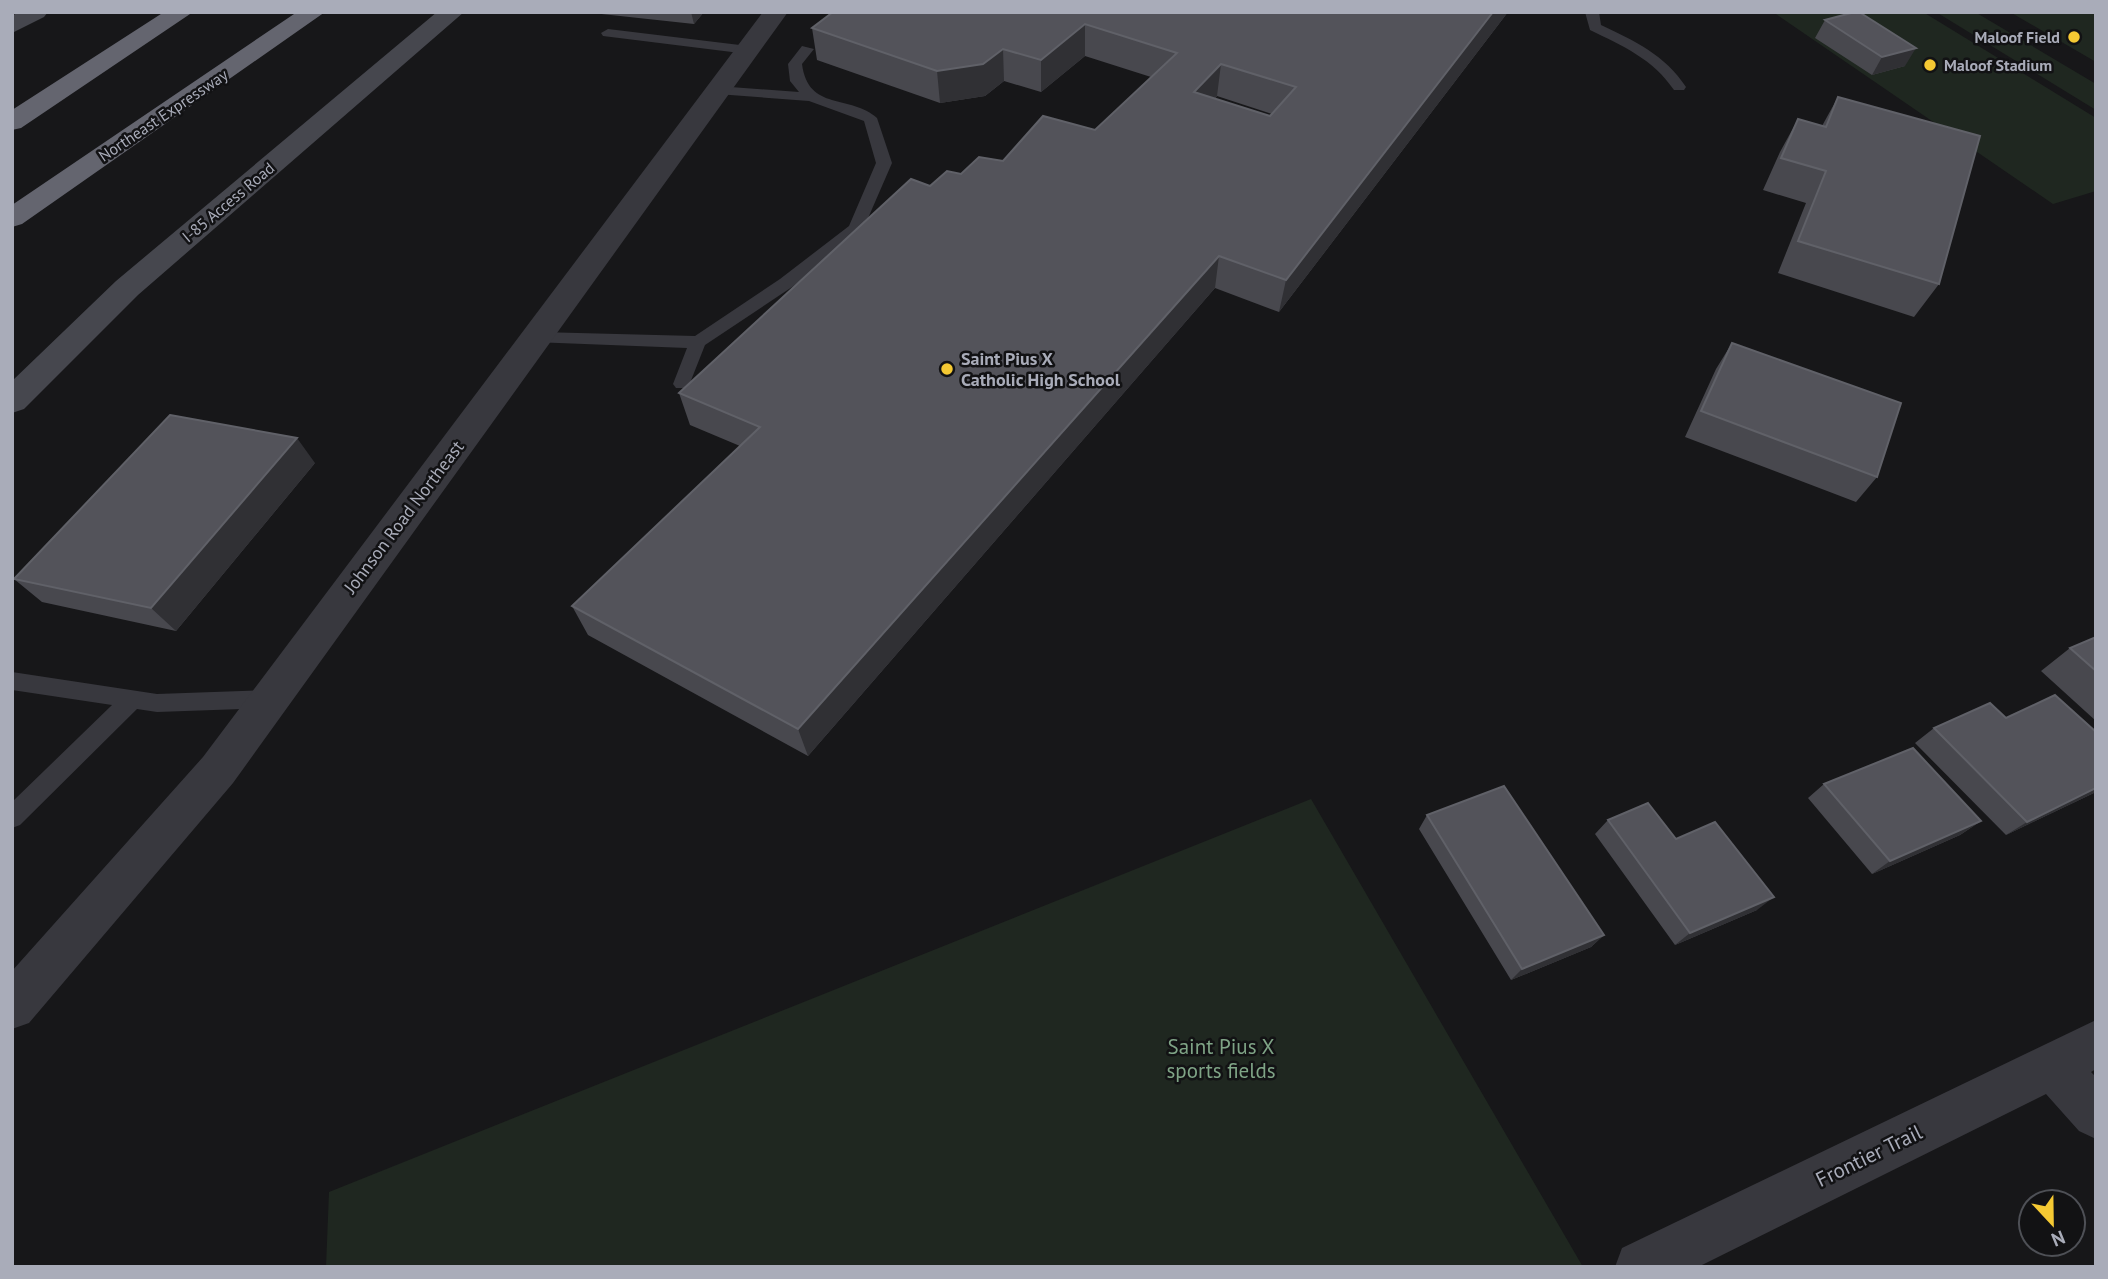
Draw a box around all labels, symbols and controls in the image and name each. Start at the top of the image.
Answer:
place label: Maloof Field [1974,27,2060,47]
marker: Maloof Field [2066,29,2082,45]
place label: Maloof Stadium [1944,55,2052,75]
marker: Maloof Stadium [1922,57,1938,73]
street label: Northeast Expressway [95,64,232,166]
street label: I-85 Access Road [178,158,278,246]
place label: Saint Pius X Catholic High School [961,347,1121,391]
marker: Saint Pius X Catholic High School [939,361,955,377]
street label: Johnson Road Northeast [338,436,469,598]
park label: Saint Pius X sports fields [1166,1033,1276,1084]
street label: Frontier Trail [1811,1118,1926,1193]
north arrow [2017,1188,2087,1258]
text: N [2048,1225,2069,1252]

